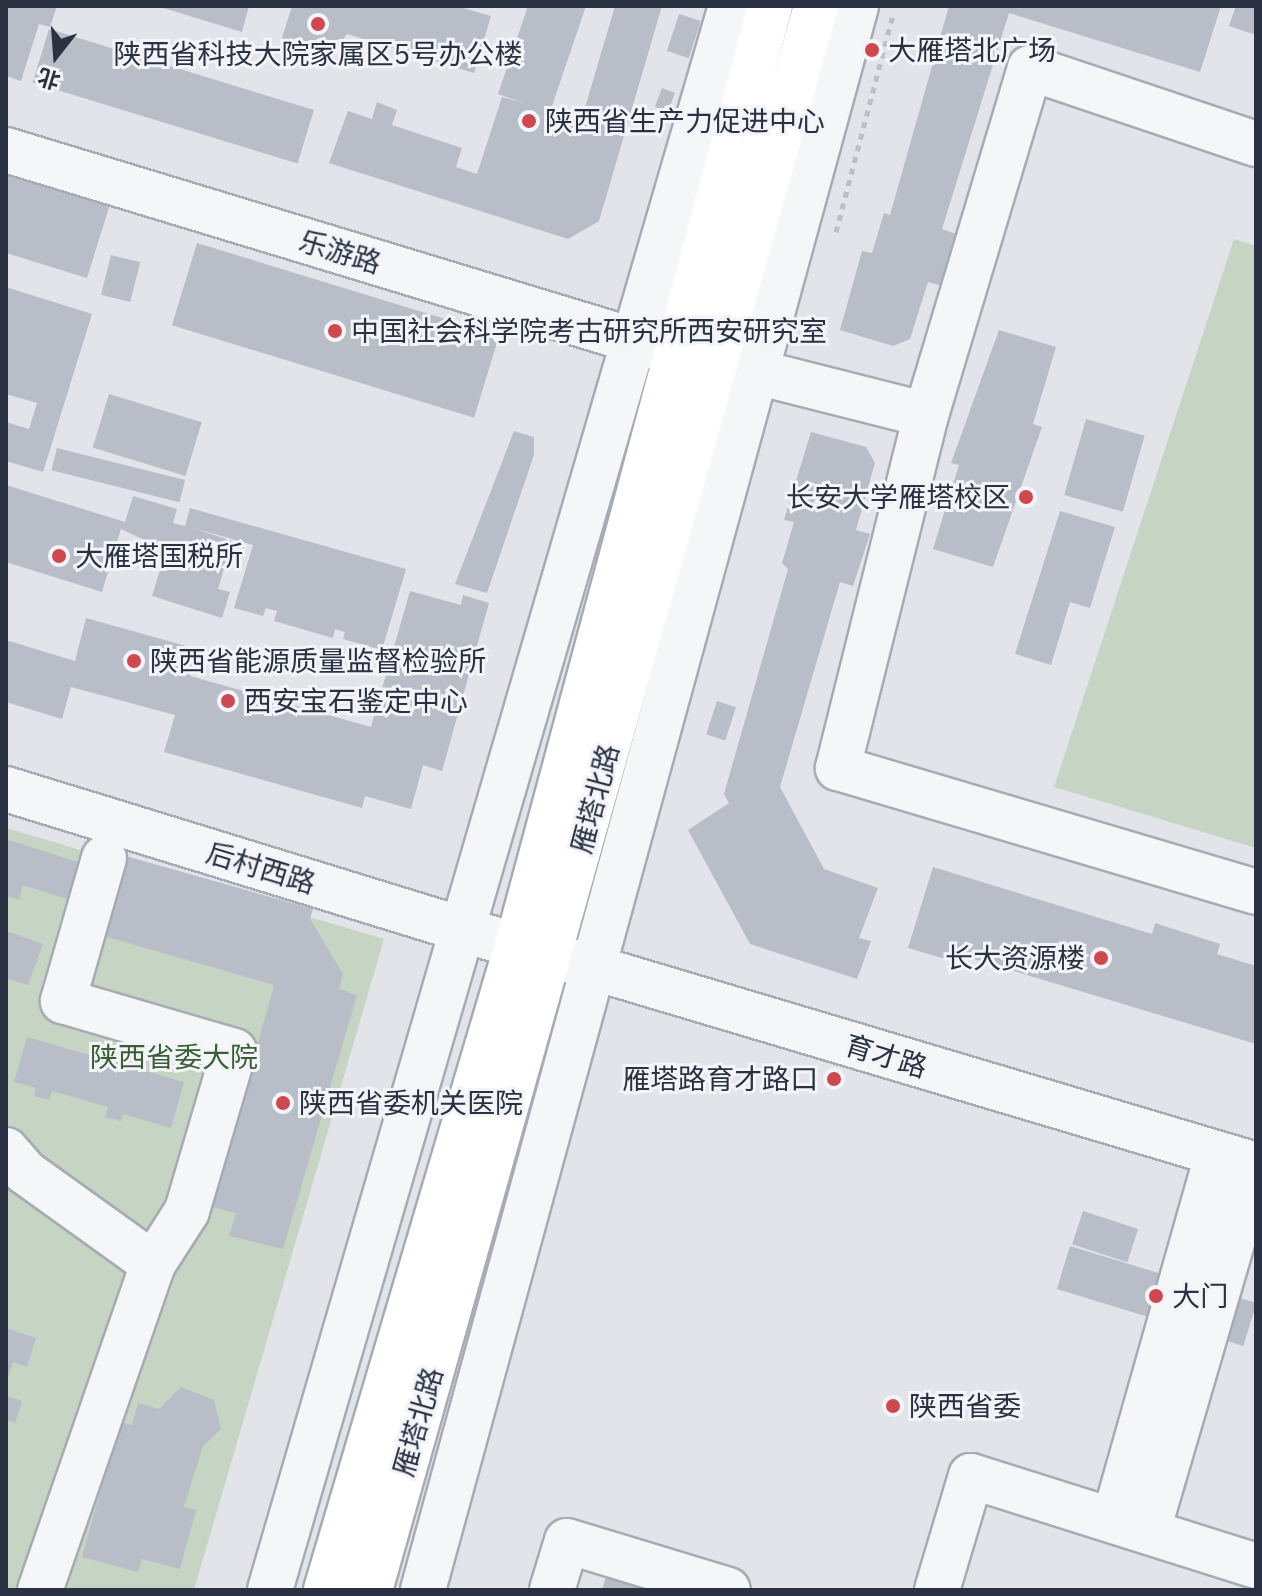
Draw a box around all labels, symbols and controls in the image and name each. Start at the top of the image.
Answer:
marker: 陕西省科技大院家属区5号办公楼 [309,15,327,33]
north arrow [16,16,96,96]
place label: 大雁塔北广场 [888,33,1056,67]
place label: 陕西省科技大院家属区5号办公楼 [114,37,522,71]
marker: 大雁塔北广场 [863,41,881,59]
text: 北 [34,62,64,97]
place label: 陕西省生产力促进中心 [545,104,825,138]
marker: 陕西省生产力促进中心 [520,112,538,130]
street label: 乐游路 [295,224,385,280]
place label: 中国社会科学院考古研究所西安研究室 [351,314,827,348]
marker: 中国社会科学院考古研究所西安研究室 [326,322,344,340]
place label: 长安大学雁塔校区 [786,480,1010,514]
marker: 长安大学雁塔校区 [1017,488,1035,506]
place label: 大雁塔国税所 [75,539,243,573]
marker: 大雁塔国税所 [50,547,68,565]
place label: 陕西省能源质量监督检验所 [150,644,486,678]
marker: 陕西省能源质量监督检验所 [125,652,143,670]
place label: 西安宝石鉴定中心 [244,684,468,718]
marker: 西安宝石鉴定中心 [219,692,237,710]
street label: 雁塔北路 [564,741,626,857]
street label: 后村西路 [203,836,319,900]
place label: 长大资源楼 [945,941,1085,975]
marker: 长大资源楼 [1092,949,1110,967]
street label: 育才路 [841,1028,931,1084]
park label: 陕西省委大院 [90,1040,258,1074]
place label: 雁塔路育才路口 [622,1062,818,1096]
marker: 雁塔路育才路口 [825,1070,843,1088]
place label: 陕西省委机关医院 [299,1086,523,1120]
marker: 陕西省委机关医院 [274,1094,292,1112]
place label: 大门 [1172,1279,1228,1313]
marker: 大门 [1147,1287,1165,1305]
street label: 雁塔北路 [386,1364,450,1480]
place label: 陕西省委 [909,1389,1021,1423]
marker: 陕西省委 [884,1397,902,1415]

